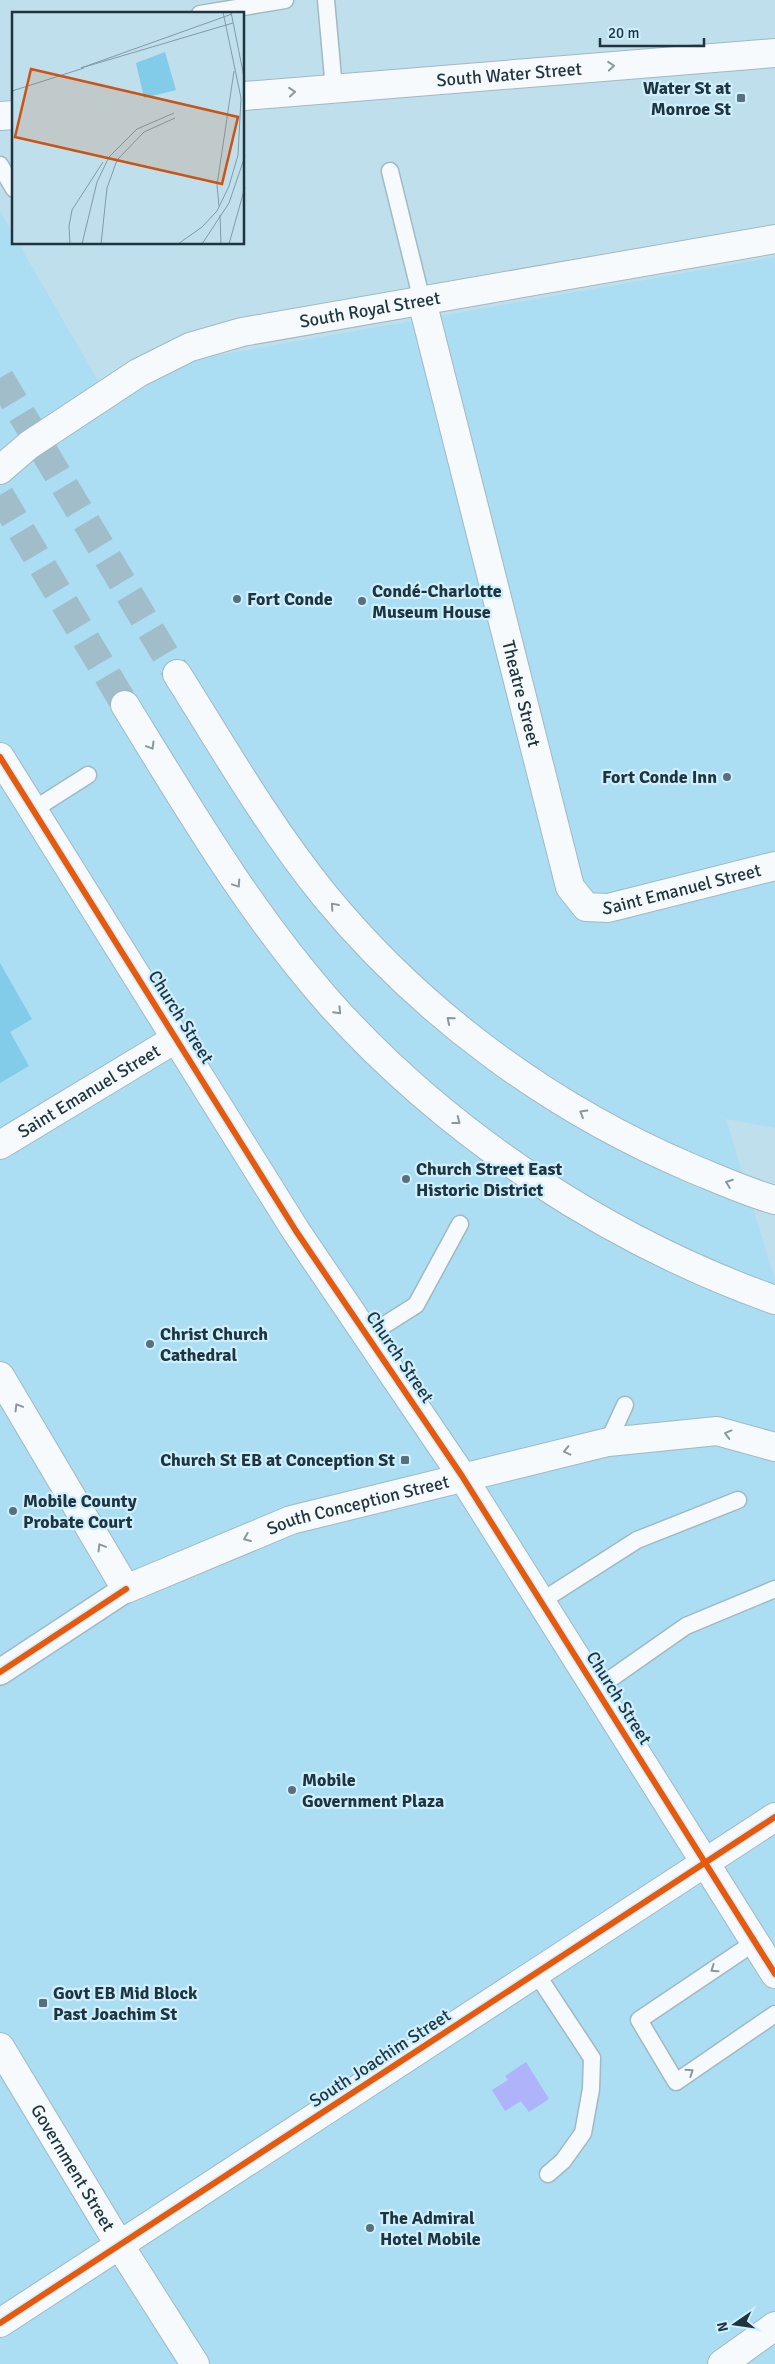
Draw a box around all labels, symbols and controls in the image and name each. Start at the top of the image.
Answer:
inset map [12,12,245,245]
scale bar [600,15,704,47]
text: 20 m [608,24,639,42]
street label: South Water Street [436,58,583,91]
one-way arrow [608,61,616,72]
place label: Water St at Monroe St [643,77,731,120]
one-way arrow [289,87,297,98]
marker: Water St at Monroe St [735,92,747,104]
street label: South Royal Street [298,287,442,333]
place label: Condé-Charlotte Museum House [372,580,502,623]
place label: Fort Conde [247,588,333,610]
marker: Fort Conde [231,593,243,605]
marker: Condé-Charlotte Museum House [356,595,368,607]
street label: Theatre Street [497,638,545,749]
one-way arrow [144,741,154,750]
place label: Fort Conde Inn [602,766,717,788]
marker: Fort Conde Inn [721,771,733,783]
street label: Saint Emanuel Street [602,859,763,919]
one-way arrow [231,878,240,887]
one-way arrow [332,903,340,912]
street label: Church Street [144,966,218,1068]
one-way arrow [332,1005,341,1014]
one-way arrow [447,1018,456,1026]
street label: Saint Emanuel Street [14,1040,164,1143]
one-way arrow [579,1109,588,1119]
one-way arrow [451,1116,460,1124]
place label: Church Street East Historic District [416,1158,562,1201]
marker: Church Street East Historic District [400,1173,412,1185]
one-way arrow [725,1179,734,1189]
street label: Church Street [361,1307,439,1407]
place label: Christ Church Cathedral [160,1323,268,1366]
marker: Christ Church Cathedral [144,1338,156,1350]
one-way arrow [15,1403,25,1412]
one-way arrow [723,1429,732,1440]
one-way arrow [563,1445,572,1456]
place label: Church St EB at Conception St [160,1449,395,1471]
marker: Church St EB at Conception St [399,1454,411,1466]
street label: South Conception Street [264,1470,451,1540]
place label: Mobile County Probate Court [23,1490,137,1533]
marker: Mobile County Probate Court [7,1505,19,1517]
one-way arrow [243,1532,252,1542]
one-way arrow [97,1543,107,1552]
street label: Church Street [582,1647,656,1749]
place label: Mobile Government Plaza [302,1769,444,1812]
marker: Mobile Government Plaza [286,1784,298,1796]
one-way arrow [711,1963,720,1972]
place label: Govt EB Mid Block Past Joachim St [53,1982,198,2025]
marker: Govt EB Mid Block Past Joachim St [37,1997,49,2009]
street label: South Joachim Street [305,2004,455,2112]
one-way arrow [684,2069,694,2078]
street label: Government Street [26,2100,120,2235]
place label: The Admiral Hotel Mobile [380,2207,481,2250]
marker: The Admiral Hotel Mobile [364,2222,376,2234]
north arrow [710,2299,760,2349]
text: N [713,2320,732,2333]

